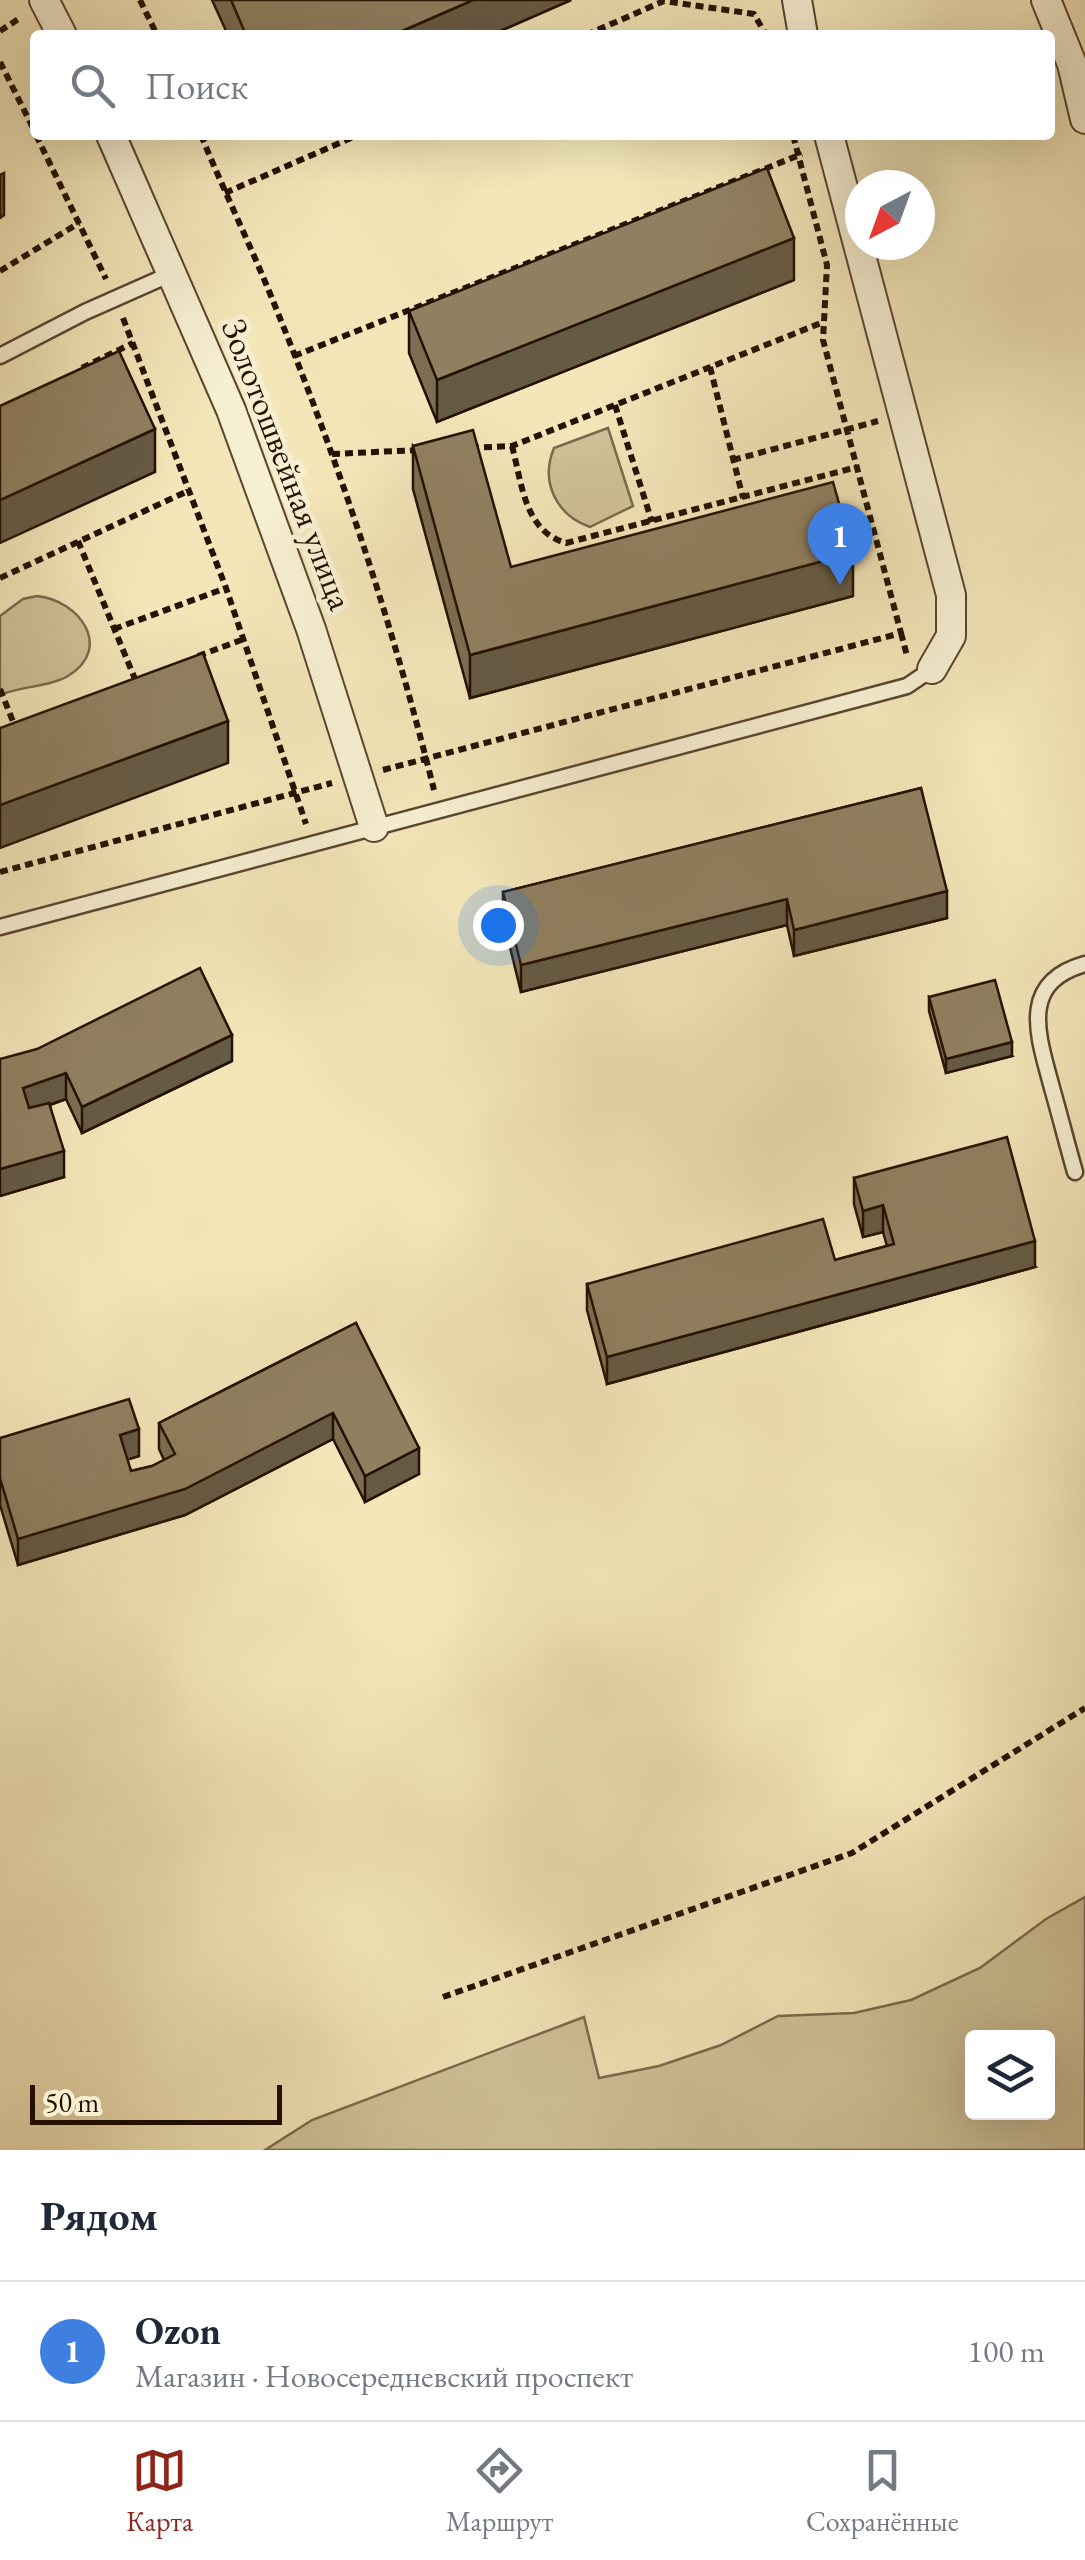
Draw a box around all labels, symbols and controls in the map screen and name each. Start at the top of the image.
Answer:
search box [30,30,1055,140]
icon: search [65,58,120,113]
text: Поиск [145,61,248,110]
north arrow [845,170,935,260]
street label: Золотошвейная улица [211,312,364,616]
pin: 1 [808,502,872,585]
your location [473,900,524,951]
map controls [965,2030,1055,2120]
button: layers [965,2030,1055,2120]
scale bar [30,2080,282,2124]
text: 50 m [45,2084,99,2120]
text: Рядом [40,2188,158,2243]
text: Ozon [135,2306,221,2355]
text: 1 [64,2330,81,2372]
text: 100 m [968,2330,1045,2372]
text: Магазин · Новосередневский проспект [135,2355,633,2397]
tab: Карта [126,2443,193,2539]
tab: Маршрут [446,2443,553,2539]
tab: Сохранённые [806,2443,959,2539]

